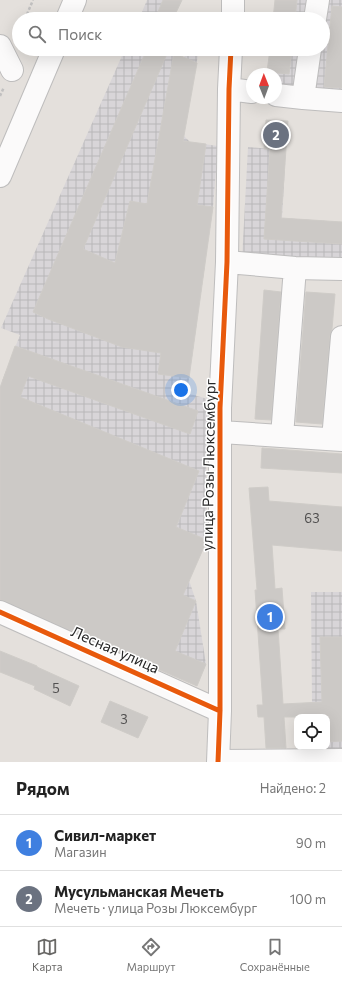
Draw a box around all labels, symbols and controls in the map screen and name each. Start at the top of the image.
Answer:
search box [12,12,330,56]
icon: search [26,23,48,45]
text: Поиск [58,25,102,43]
north arrow [246,68,282,104]
pin: 2 [263,120,289,150]
street label: улица Розы Люксембург [197,378,219,551]
your location [171,380,191,400]
house number: 63 [304,510,320,526]
pin: 1 [257,602,283,632]
street label: Лесная улица [68,622,162,677]
house number: 5 [52,680,60,696]
house number: 3 [120,711,128,727]
map controls [294,714,330,750]
button: locate [294,714,330,750]
text: Рядом [16,778,70,799]
text: Найдено: 2 [260,780,326,796]
text: Сивил-маркет [54,826,156,844]
text: 1 [26,835,32,851]
text: 90 m [296,835,326,851]
text: Магазин [54,844,107,860]
text: Мусульманская Мечеть [54,882,224,900]
text: 2 [25,891,33,907]
text: 100 m [290,891,326,907]
text: Мечеть · улица Розы Люксембург [54,900,257,916]
tab: Карта [32,936,62,973]
tab: Маршрут [127,936,175,973]
tab: Сохранённые [240,936,310,973]

